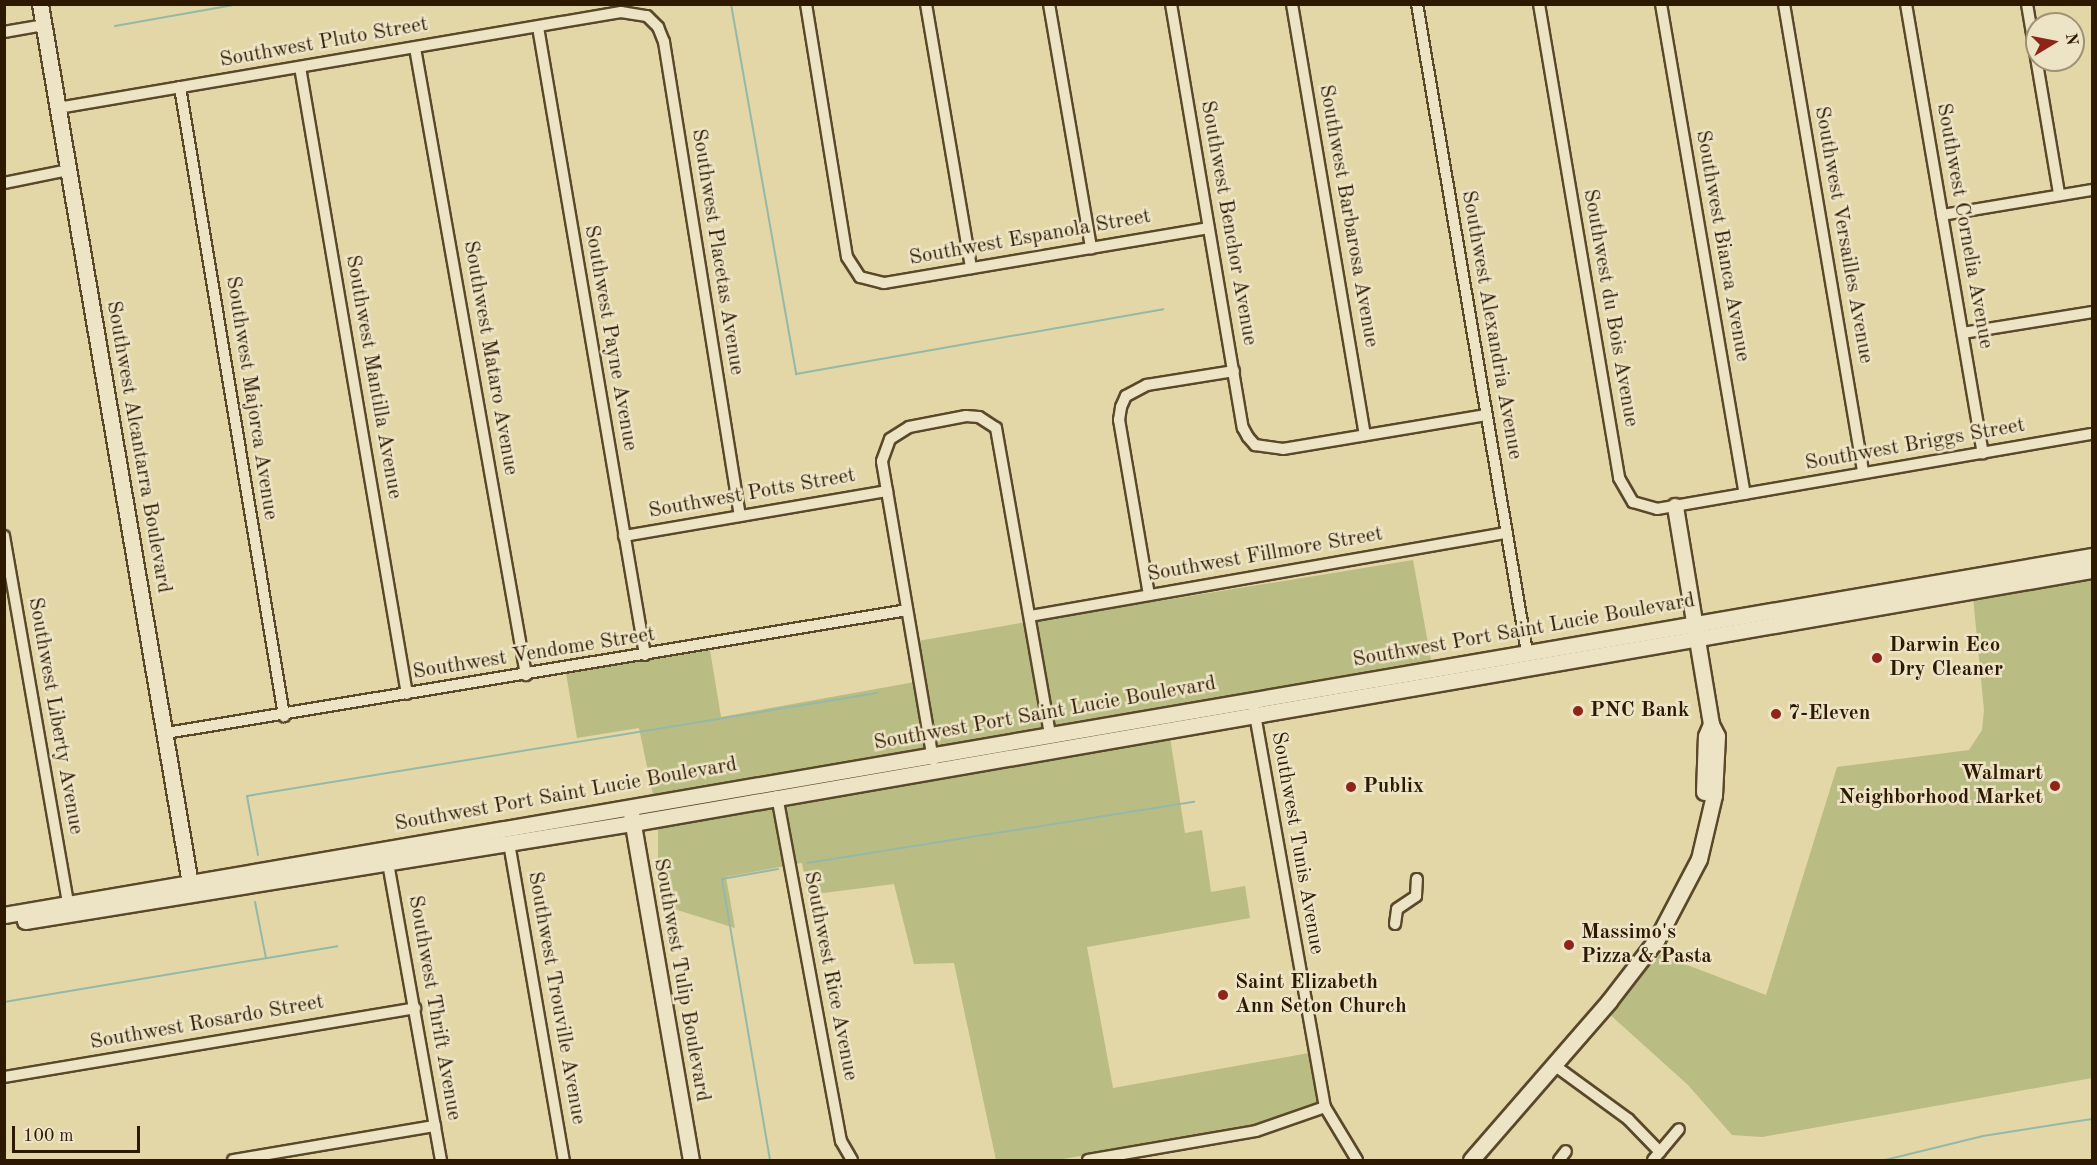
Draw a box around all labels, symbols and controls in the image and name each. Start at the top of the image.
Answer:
street label: Southwest Pluto Street [218,12,430,74]
north arrow [2025,12,2085,72]
text: N [2062,32,2080,47]
street label: Southwest Barbarosa Avenue [1312,83,1384,349]
street label: Southwest Benchor Avenue [1194,99,1262,347]
street label: Southwest Cornelia Avenue [1930,101,1998,351]
street label: Southwest Versailles Avenue [1808,104,1878,366]
street label: Southwest Placetas Avenue [685,127,749,377]
street label: Southwest Bianca Avenue [1689,128,1755,364]
street label: Southwest du Bois Avenue [1577,187,1643,429]
street label: Southwest Alexandria Avenue [1455,188,1527,462]
street label: Southwest Espanola Street [907,204,1153,272]
street label: Southwest Payne Avenue [578,223,642,453]
street label: Southwest Mataro Avenue [457,239,523,477]
street label: Southwest Mantilla Avenue [339,253,407,501]
street label: Southwest Majorca Avenue [219,274,283,522]
street label: Southwest Alcantarra Boulevard [100,299,176,595]
street label: Southwest Briggs Street [1803,413,2027,477]
street label: Southwest Potts Street [647,463,857,525]
street label: Southwest Fillmore Street [1145,522,1385,588]
street label: Southwest Port Saint Lucie Boulevard [1351,588,1697,674]
street label: Southwest Liberty Avenue [22,595,88,837]
street label: Southwest Vendome Street [411,622,657,686]
place label: Darwin Eco Dry Cleaner [1889,633,2003,683]
marker: Darwin Eco Dry Cleaner [1870,651,1884,665]
street label: Southwest Port Saint Lucie Boulevard [872,671,1218,757]
place label: PNC Bank [1590,698,1690,724]
place label: 7-Eleven [1788,701,1870,727]
marker: PNC Bank [1571,704,1585,718]
marker: 7-Eleven [1769,707,1783,721]
street label: Southwest Tunis Avenue [1265,730,1329,956]
street label: Southwest Port Saint Lucie Boulevard [393,752,739,838]
place label: Walmart Neighborhood Market [1839,761,2043,811]
place label: Publix [1363,774,1424,800]
marker: Walmart Neighborhood Market [2048,779,2062,793]
marker: Publix [1344,780,1358,794]
street label: Southwest Tulip Boulevard [647,856,715,1104]
street label: Southwest Rice Avenue [797,869,863,1083]
street label: Southwest Trouville Avenue [521,870,591,1126]
street label: Southwest Thrift Avenue [402,893,466,1123]
place label: Massimo's Pizza & Pasta [1581,920,1712,970]
marker: Massimo's Pizza & Pasta [1562,938,1576,952]
place label: Saint Elizabeth Ann Seton Church [1235,970,1407,1020]
marker: Saint Elizabeth Ann Seton Church [1216,988,1230,1002]
street label: Southwest Rosardo Street [88,990,326,1056]
scale bar [15,1114,142,1152]
text: 100 m [23,1127,74,1145]

